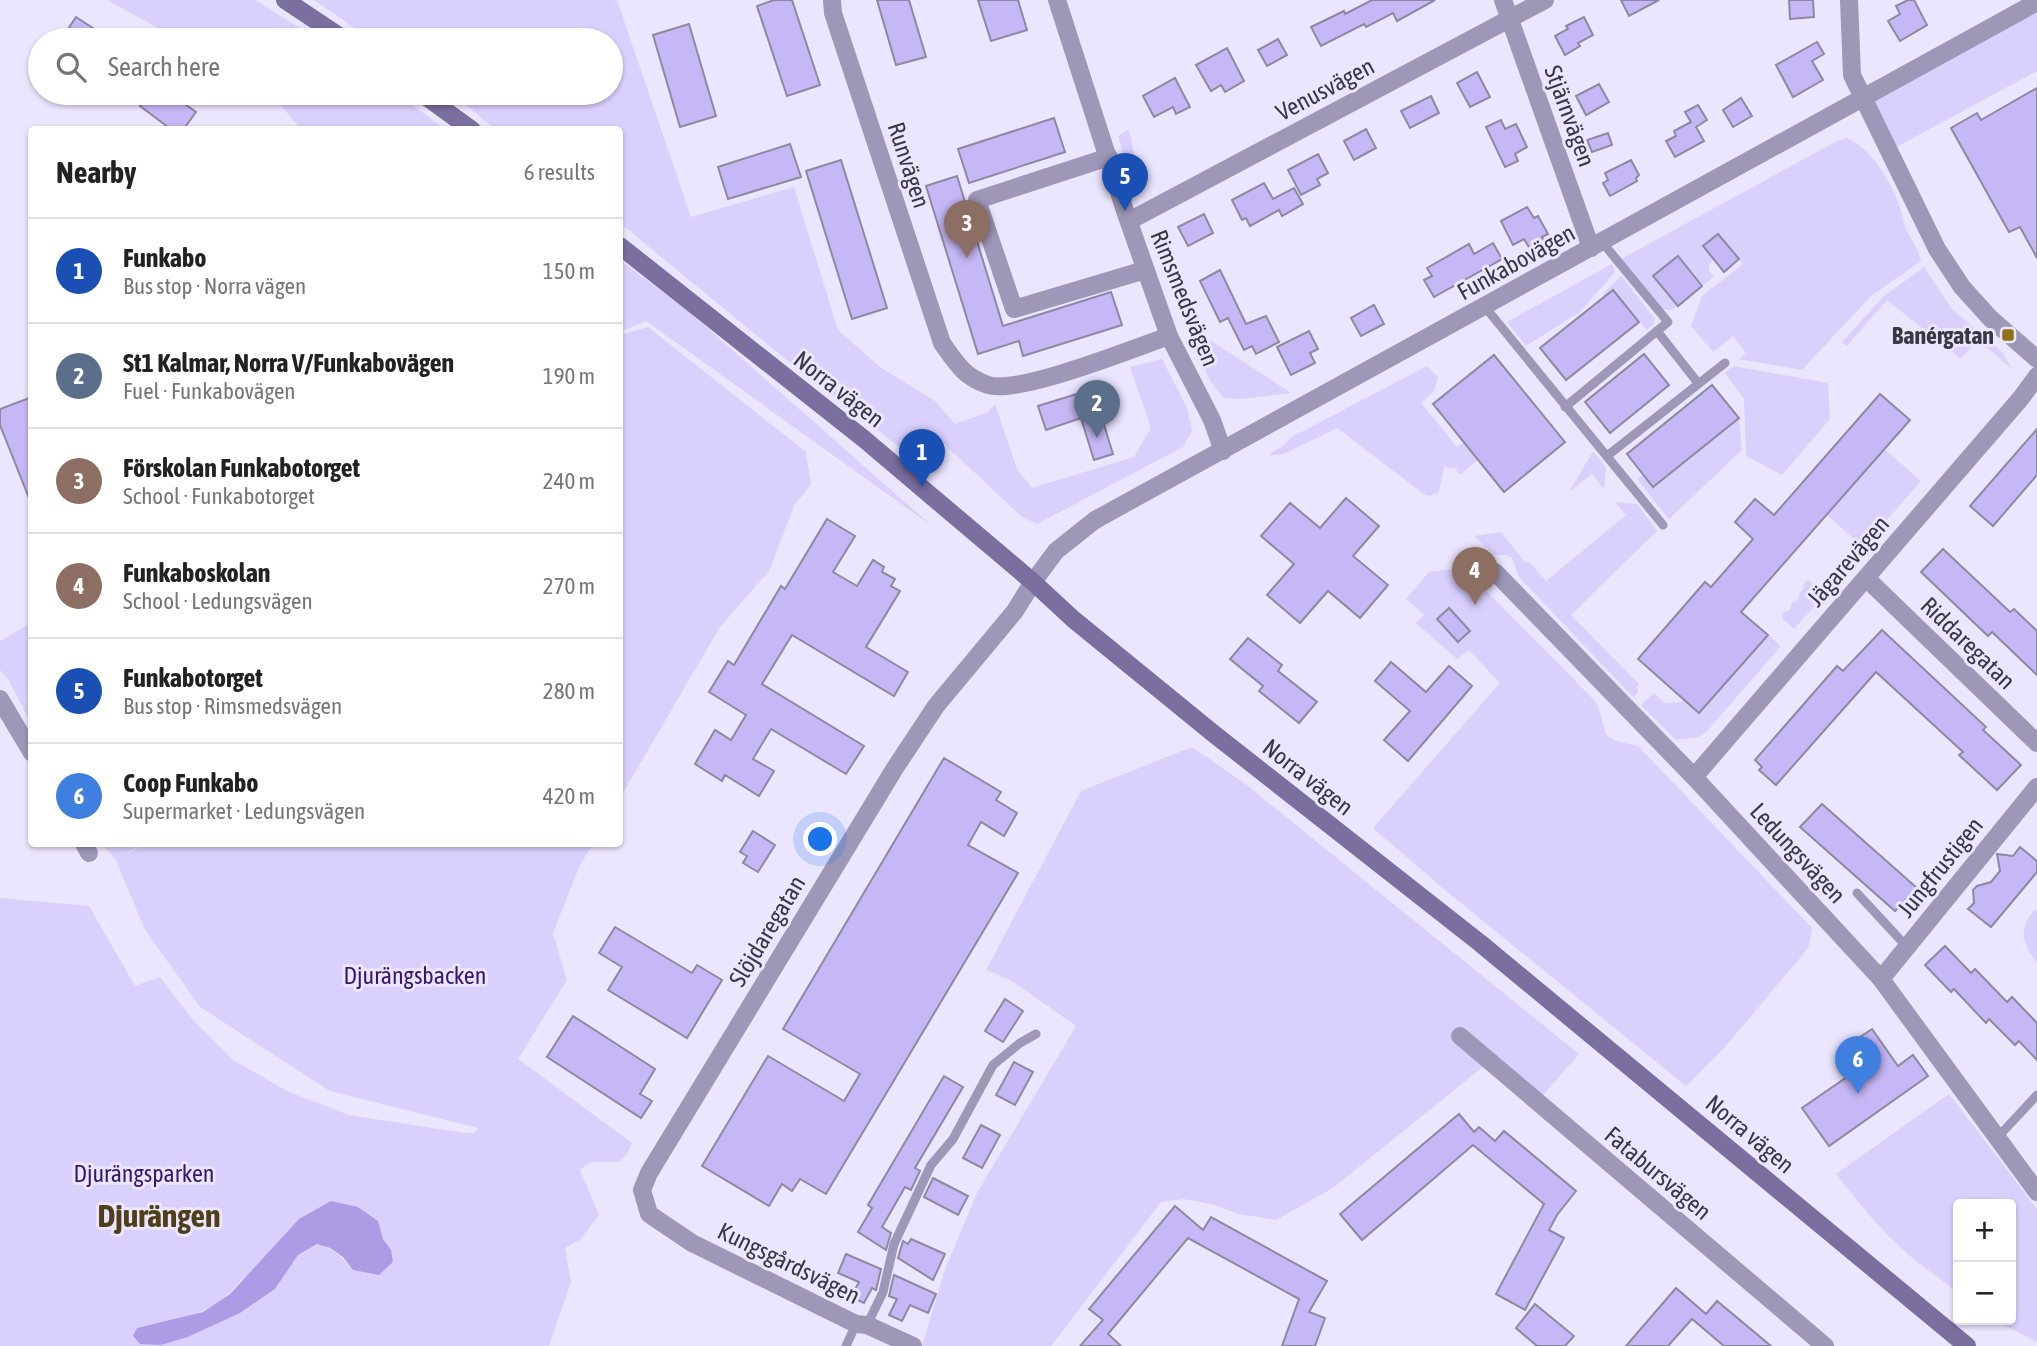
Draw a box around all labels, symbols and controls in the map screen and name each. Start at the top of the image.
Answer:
search box [28,28,623,105]
icon: search [52,48,90,86]
text: Search here [108,52,220,82]
street label: Venusvägen [1272,52,1378,126]
street label: Stjärnvägen [1539,62,1601,170]
street label: Runvägen [882,119,936,211]
pin: 5 [1102,153,1148,211]
text: Nearby [56,155,136,189]
text: 6 results [524,159,595,185]
pin: 3 [944,200,990,258]
street label: Funkabovägen [1453,219,1579,305]
street label: Rimsmedsvägen [1145,226,1225,370]
text: Funkabo [123,243,206,273]
text: 1 [74,258,84,284]
text: 150 m [543,258,595,284]
text: Bus stop · Norra vägen [123,273,306,299]
place label: Banérgatan [1892,322,1994,349]
marker: Banérgatan [2000,327,2016,343]
street label: Norra vägen [789,345,889,433]
text: St1 Kalmar, Norra V/Funkabovägen [123,348,454,378]
text: 2 [74,363,84,389]
text: 190 m [543,363,595,389]
text: Fuel · Funkabovägen [123,378,295,404]
pin: 2 [1074,380,1120,438]
pin: 1 [899,429,945,487]
text: Förskolan Funkabotorget [123,453,360,483]
text: 3 [74,468,84,494]
text: 240 m [543,468,595,494]
text: School · Funkabotorget [123,483,315,509]
street label: Jägarevägen [1801,510,1895,612]
pin: 4 [1452,547,1498,605]
text: Funkaboskolan [123,558,270,588]
text: 4 [74,573,84,599]
text: 270 m [543,573,595,599]
text: School · Ledungsvägen [123,588,313,614]
street label: Riddaregatan [1915,592,2021,694]
text: Funkabotorget [123,663,263,693]
text: 5 [74,678,84,704]
text: 280 m [543,678,595,704]
text: Bus stop · Rimsmedsvägen [123,693,342,719]
street label: Norra vägen [1258,733,1358,821]
text: Coop Funkabo [123,768,259,798]
text: 6 [74,783,84,809]
text: 420 m [543,783,595,809]
street label: Ledungsvägen [1745,797,1851,909]
text: Supermarket · Ledungsvägen [123,798,365,824]
street label: Jungfrustigen [1892,812,1988,922]
your location [803,822,837,856]
street label: Slöjdaregatan [723,871,811,991]
park label: Djurängsbacken [344,962,486,989]
pin: 6 [1835,1036,1881,1094]
street label: Norra vägen [1700,1089,1800,1179]
street label: Fatabursvägen [1599,1121,1717,1225]
park label: Djurängsparken [74,1160,214,1187]
district label: Djurängen [97,1197,221,1234]
map controls [1953,1199,2016,1325]
button: + [1953,1199,2016,1262]
street label: Kungsgårdsvägen [714,1217,864,1309]
button: − [1953,1262,2016,1325]

